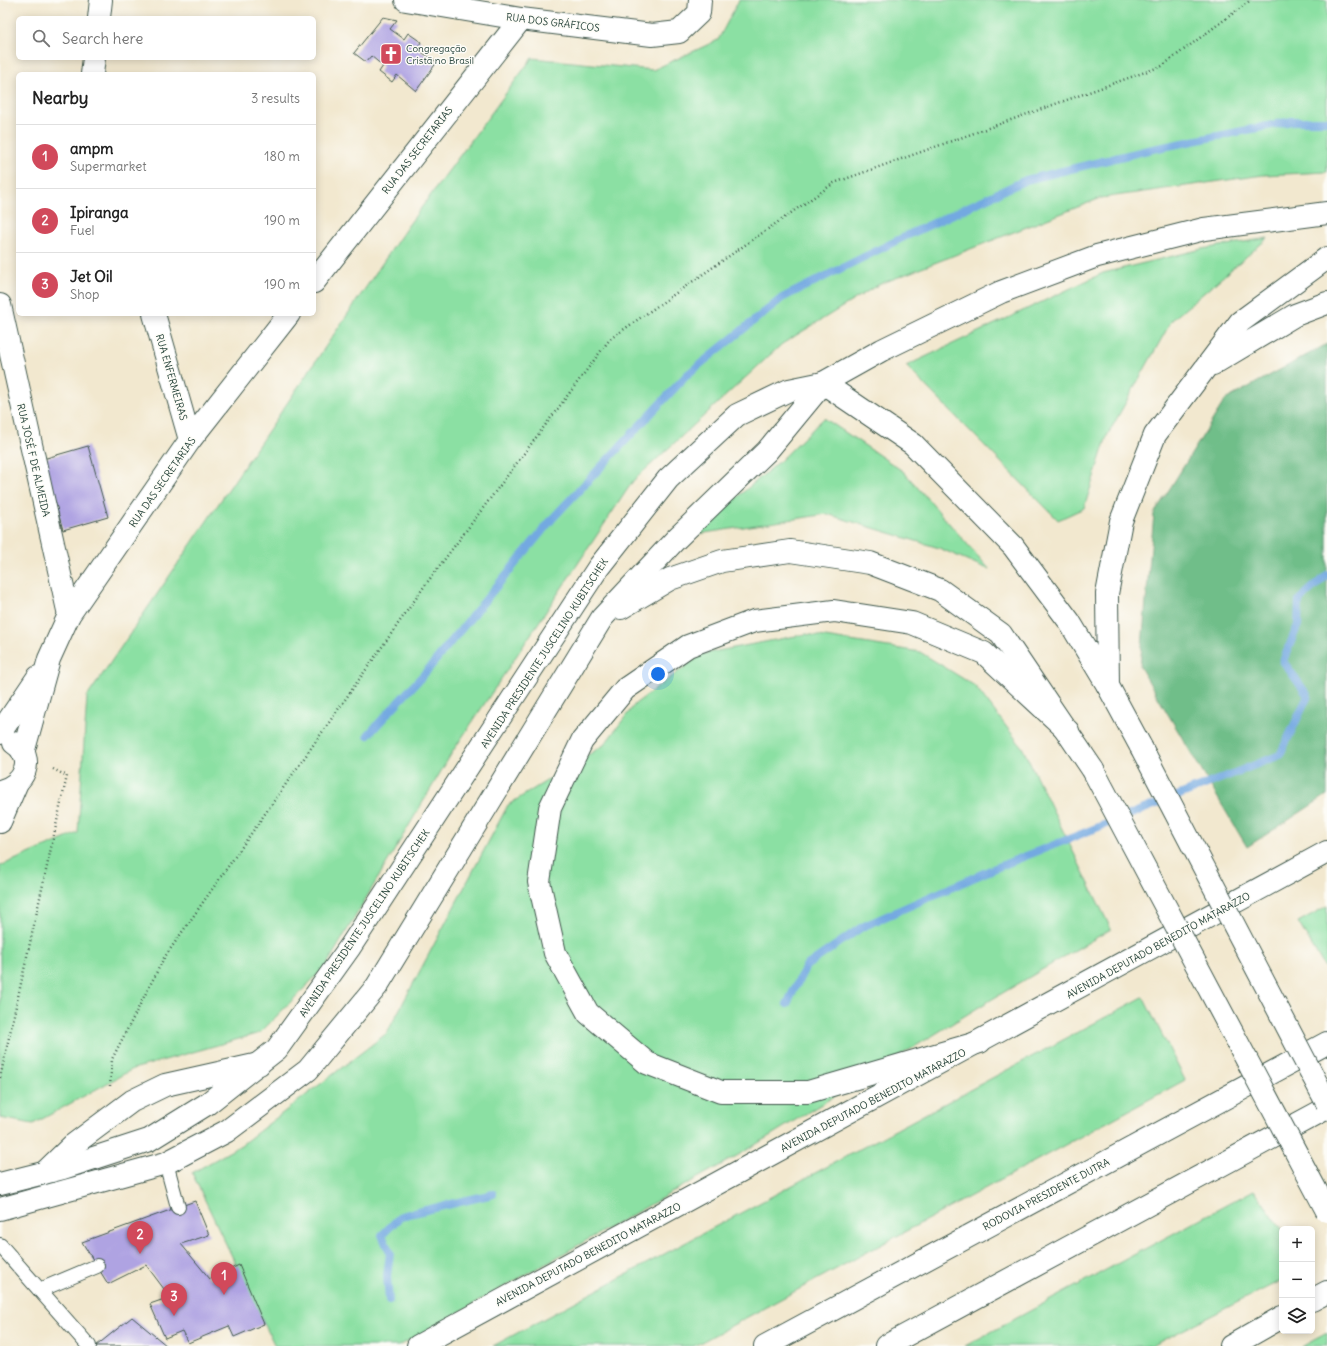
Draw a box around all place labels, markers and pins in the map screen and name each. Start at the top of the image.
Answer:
church icon: Congregação Cristã no Brasil [378,41,404,67]
place label: Congregação Cristã no Brasil [406,42,474,67]
pin: 2 [127,1221,153,1254]
pin: 1 [211,1262,237,1295]
pin: 3 [161,1283,187,1316]

